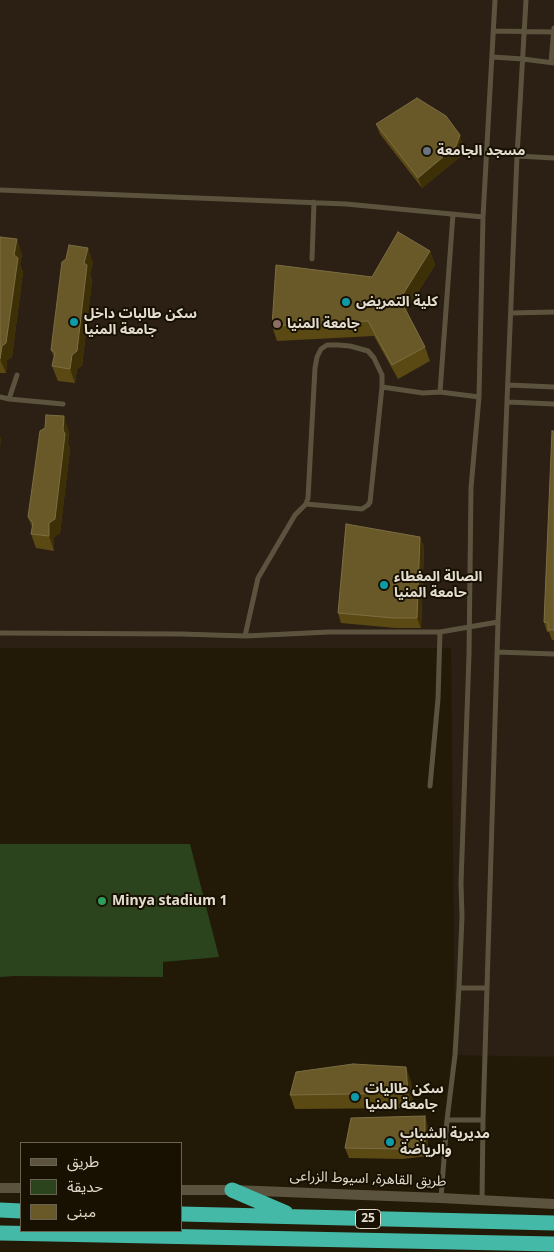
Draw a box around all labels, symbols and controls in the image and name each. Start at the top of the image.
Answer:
place label: مسجد الجامعة [437,143,525,159]
marker: مسجد الجامعة [421,145,433,157]
place label: كلية التمريض [356,294,438,310]
marker: كلية التمريض [340,296,352,308]
place label: سكن طالبات داخل جامعة المنيا [84,306,197,338]
marker: سكن طالبات داخل جامعة المنيا [68,316,80,328]
place label: جامعة المنيا [287,316,360,332]
marker: جامعة المنيا [271,318,283,330]
place label: الصالة المغطاء حامعة المنيا [394,569,482,602]
marker: الصالة المغطاء حامعة المنيا [378,579,390,591]
place label: Minya stadium 1 [112,893,227,909]
marker: Minya stadium 1 [96,895,108,907]
place label: سكن طاليات جامعة المنيا [365,1081,444,1114]
marker: سكن طاليات جامعة المنيا [349,1091,361,1103]
place label: مديرية الشباب والرياضة [400,1126,490,1158]
marker: مديرية الشباب والرياضة [384,1136,396,1148]
legend [20,1142,182,1232]
text: طريق [67,1151,99,1171]
street label: طريق القاهرة, اسيوط الزراعى [289,1168,447,1190]
text: حديقة [67,1176,103,1196]
text: مبنى [67,1201,96,1221]
road number: 25 [356,1210,380,1228]

